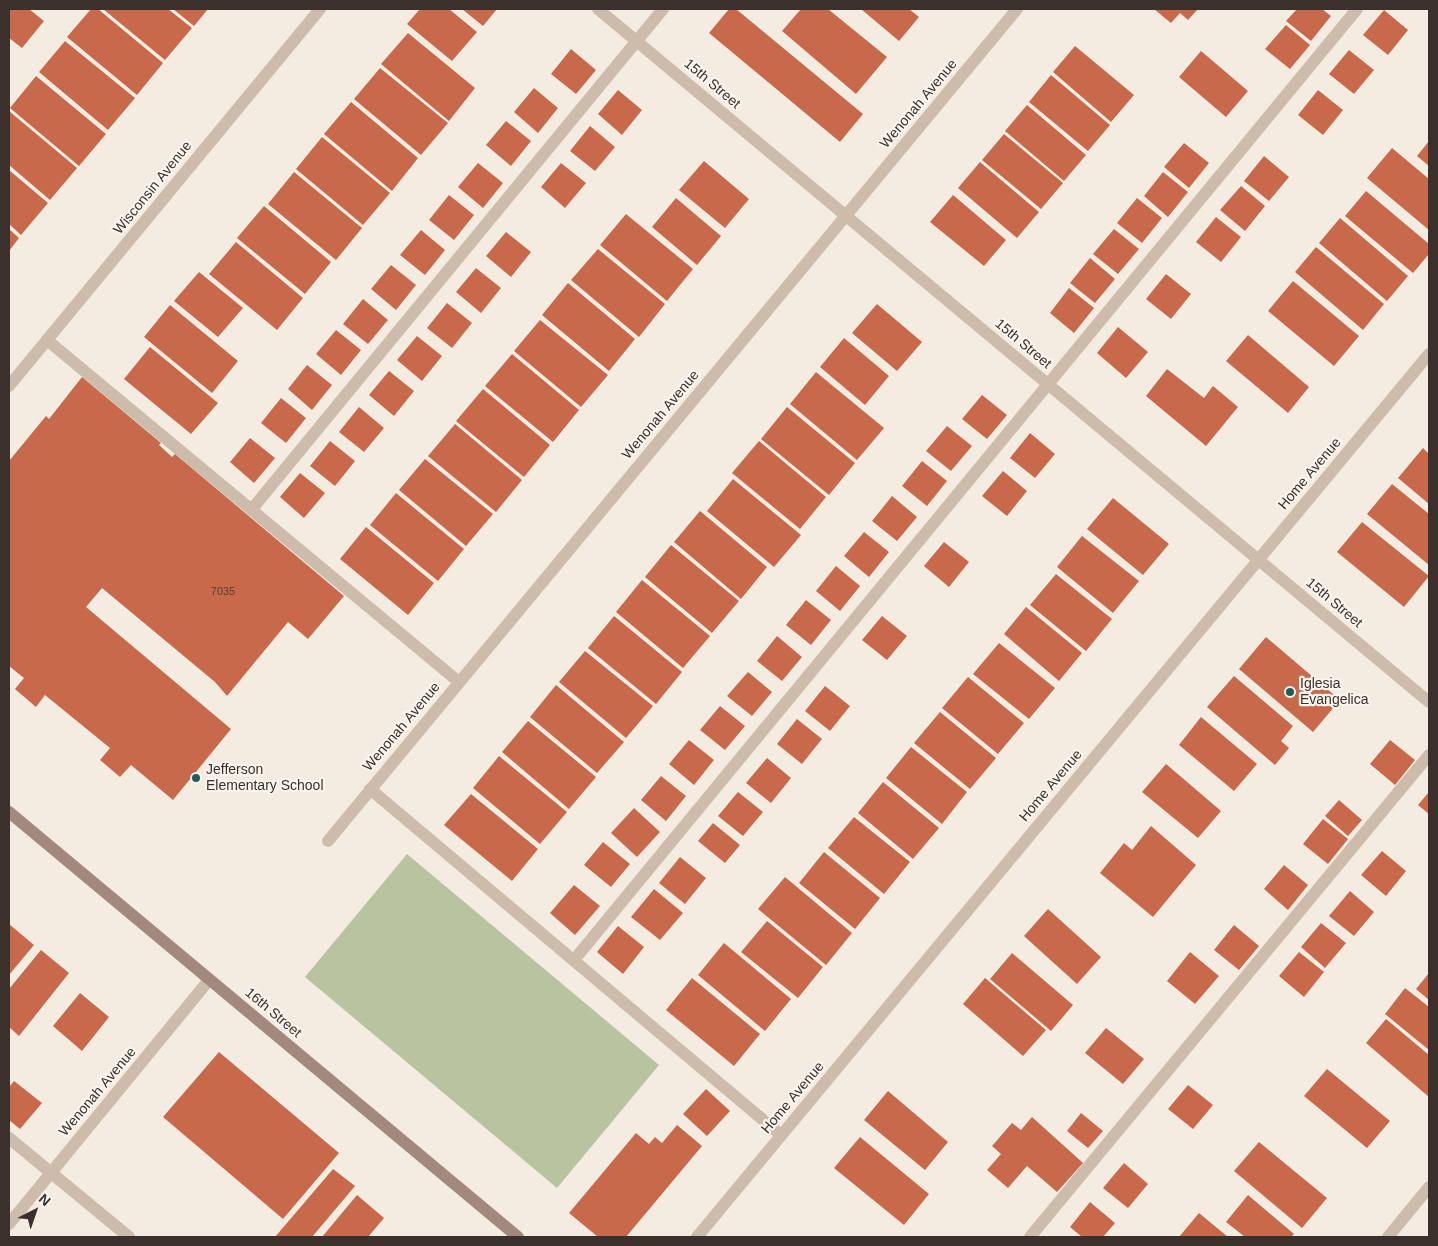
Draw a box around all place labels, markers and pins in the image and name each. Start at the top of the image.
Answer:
place label: Iglesia Evangelica [1300,676,1368,709]
marker: Iglesia Evangelica [1284,686,1296,698]
place label: Jefferson Elementary School [206,762,324,794]
marker: Jefferson Elementary School [190,772,202,784]

